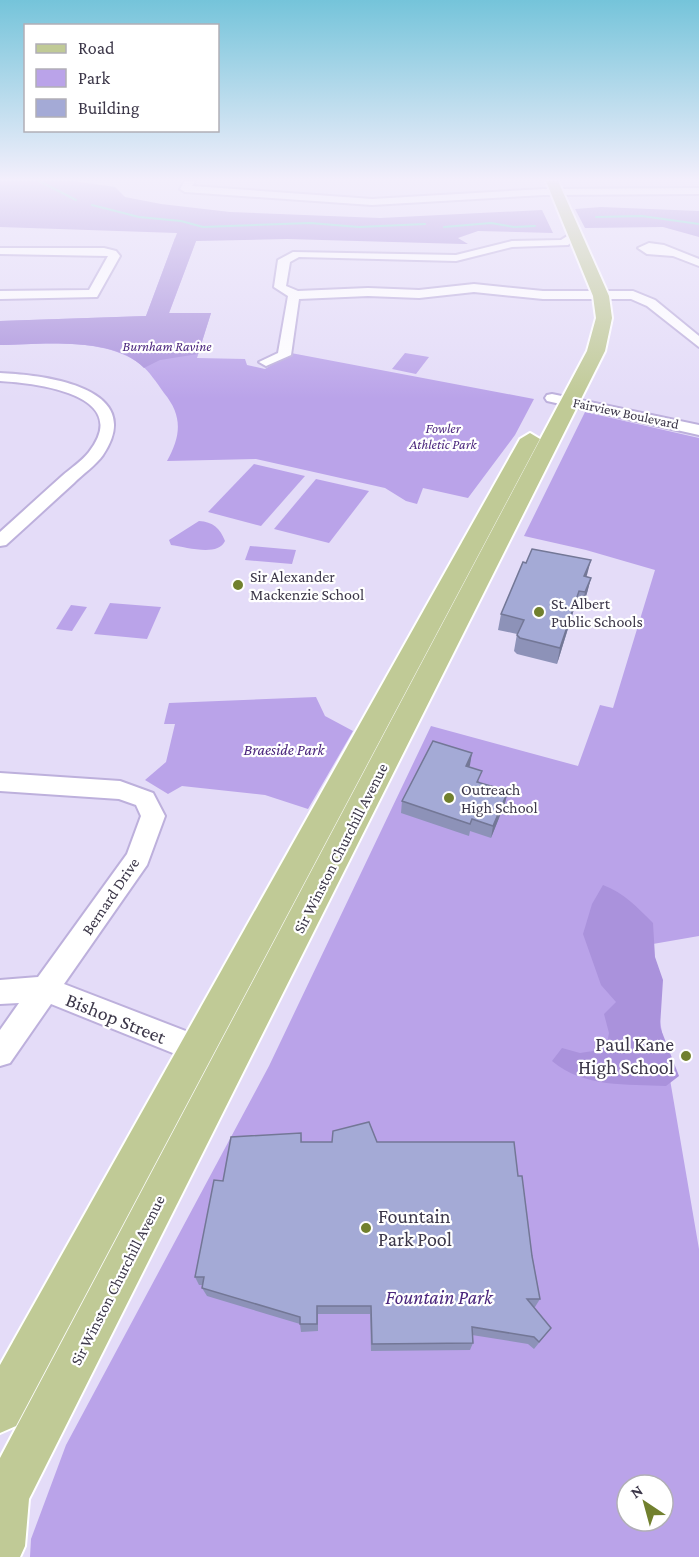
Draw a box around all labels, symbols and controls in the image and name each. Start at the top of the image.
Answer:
legend [24,24,219,132]
text: Road [78,38,115,58]
text: Park [78,68,110,88]
text: Building [78,98,140,118]
park label: Burnham Ravine [122,338,212,354]
street label: Fairview Boulevard [572,394,681,432]
park label: Fowler Athletic Park [408,420,477,452]
place label: Sir Alexander Mackenzie School [250,568,364,603]
marker: Sir Alexander Mackenzie School [231,578,245,592]
place label: St. Albert Public Schools [551,595,643,630]
marker: St. Albert Public Schools [532,605,546,619]
park label: Braeside Park [243,741,326,758]
street label: Sir Winston Churchill Avenue [290,760,391,936]
place label: Outreach High School [461,781,538,817]
marker: Outreach High School [442,791,456,805]
street label: Bernard Drive [78,855,142,938]
street label: Bishop Street [62,988,170,1049]
place label: Paul Kane High School [578,1033,674,1079]
marker: Paul Kane High School [679,1049,693,1063]
street label: Sir Winston Churchill Avenue [67,1192,168,1368]
place label: Fountain Park Pool [378,1205,452,1250]
marker: Fountain Park Pool [359,1221,373,1235]
park label: Fountain Park [385,1286,494,1308]
north arrow [615,1473,675,1533]
text: N [627,1481,646,1501]

